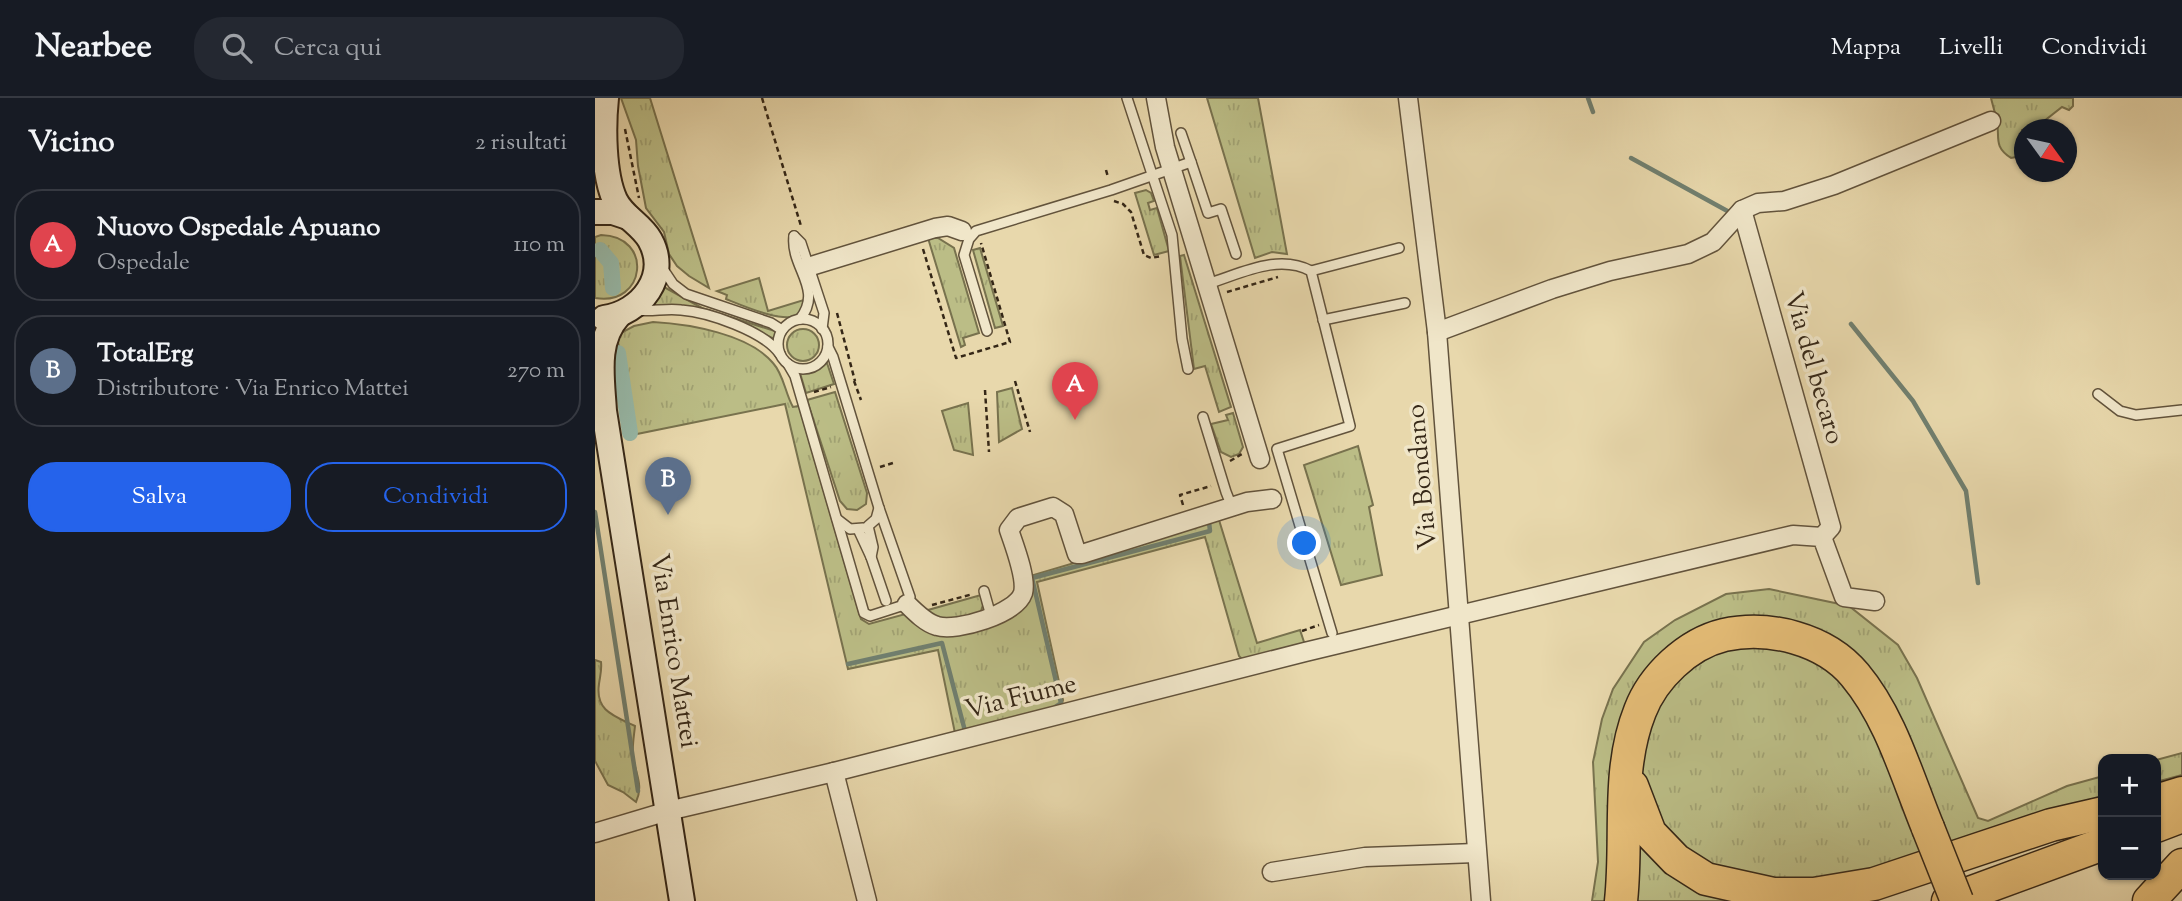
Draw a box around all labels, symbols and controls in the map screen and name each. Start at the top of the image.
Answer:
search box [194,17,684,80]
text: Nearbee [35,24,152,72]
icon: search [218,29,256,67]
text: Cerca qui [274,30,382,67]
text: Mappa [1831,31,1901,65]
text: Livelli [1939,31,2003,65]
text: Condividi [2041,31,2147,65]
north arrow [2014,119,2077,182]
text: Vicino [28,122,115,165]
text: 2 risultati [475,127,567,160]
text: Nuovo Ospedale Apuano [97,210,381,247]
text: A [44,229,62,262]
text: 110 m [514,229,565,262]
text: Ospedale [97,247,190,280]
street label: Via del becaro [1774,287,1852,449]
text: TotalErg [97,336,193,373]
text: B [46,355,60,388]
text: 270 m [507,355,565,388]
pin: A [1052,362,1098,420]
text: Distributore · Via Enrico Mattei [97,373,409,406]
street label: Via Bondano [1398,403,1448,551]
pin: B [645,457,691,515]
button: Salva [28,462,291,532]
button: Condividi [305,462,567,532]
your location [1287,526,1321,560]
street label: Via Enrico Mattei [639,551,707,751]
street label: Via Fiume [961,666,1081,730]
map controls [2098,754,2161,880]
button: + [2098,754,2161,817]
button: − [2098,817,2161,880]

